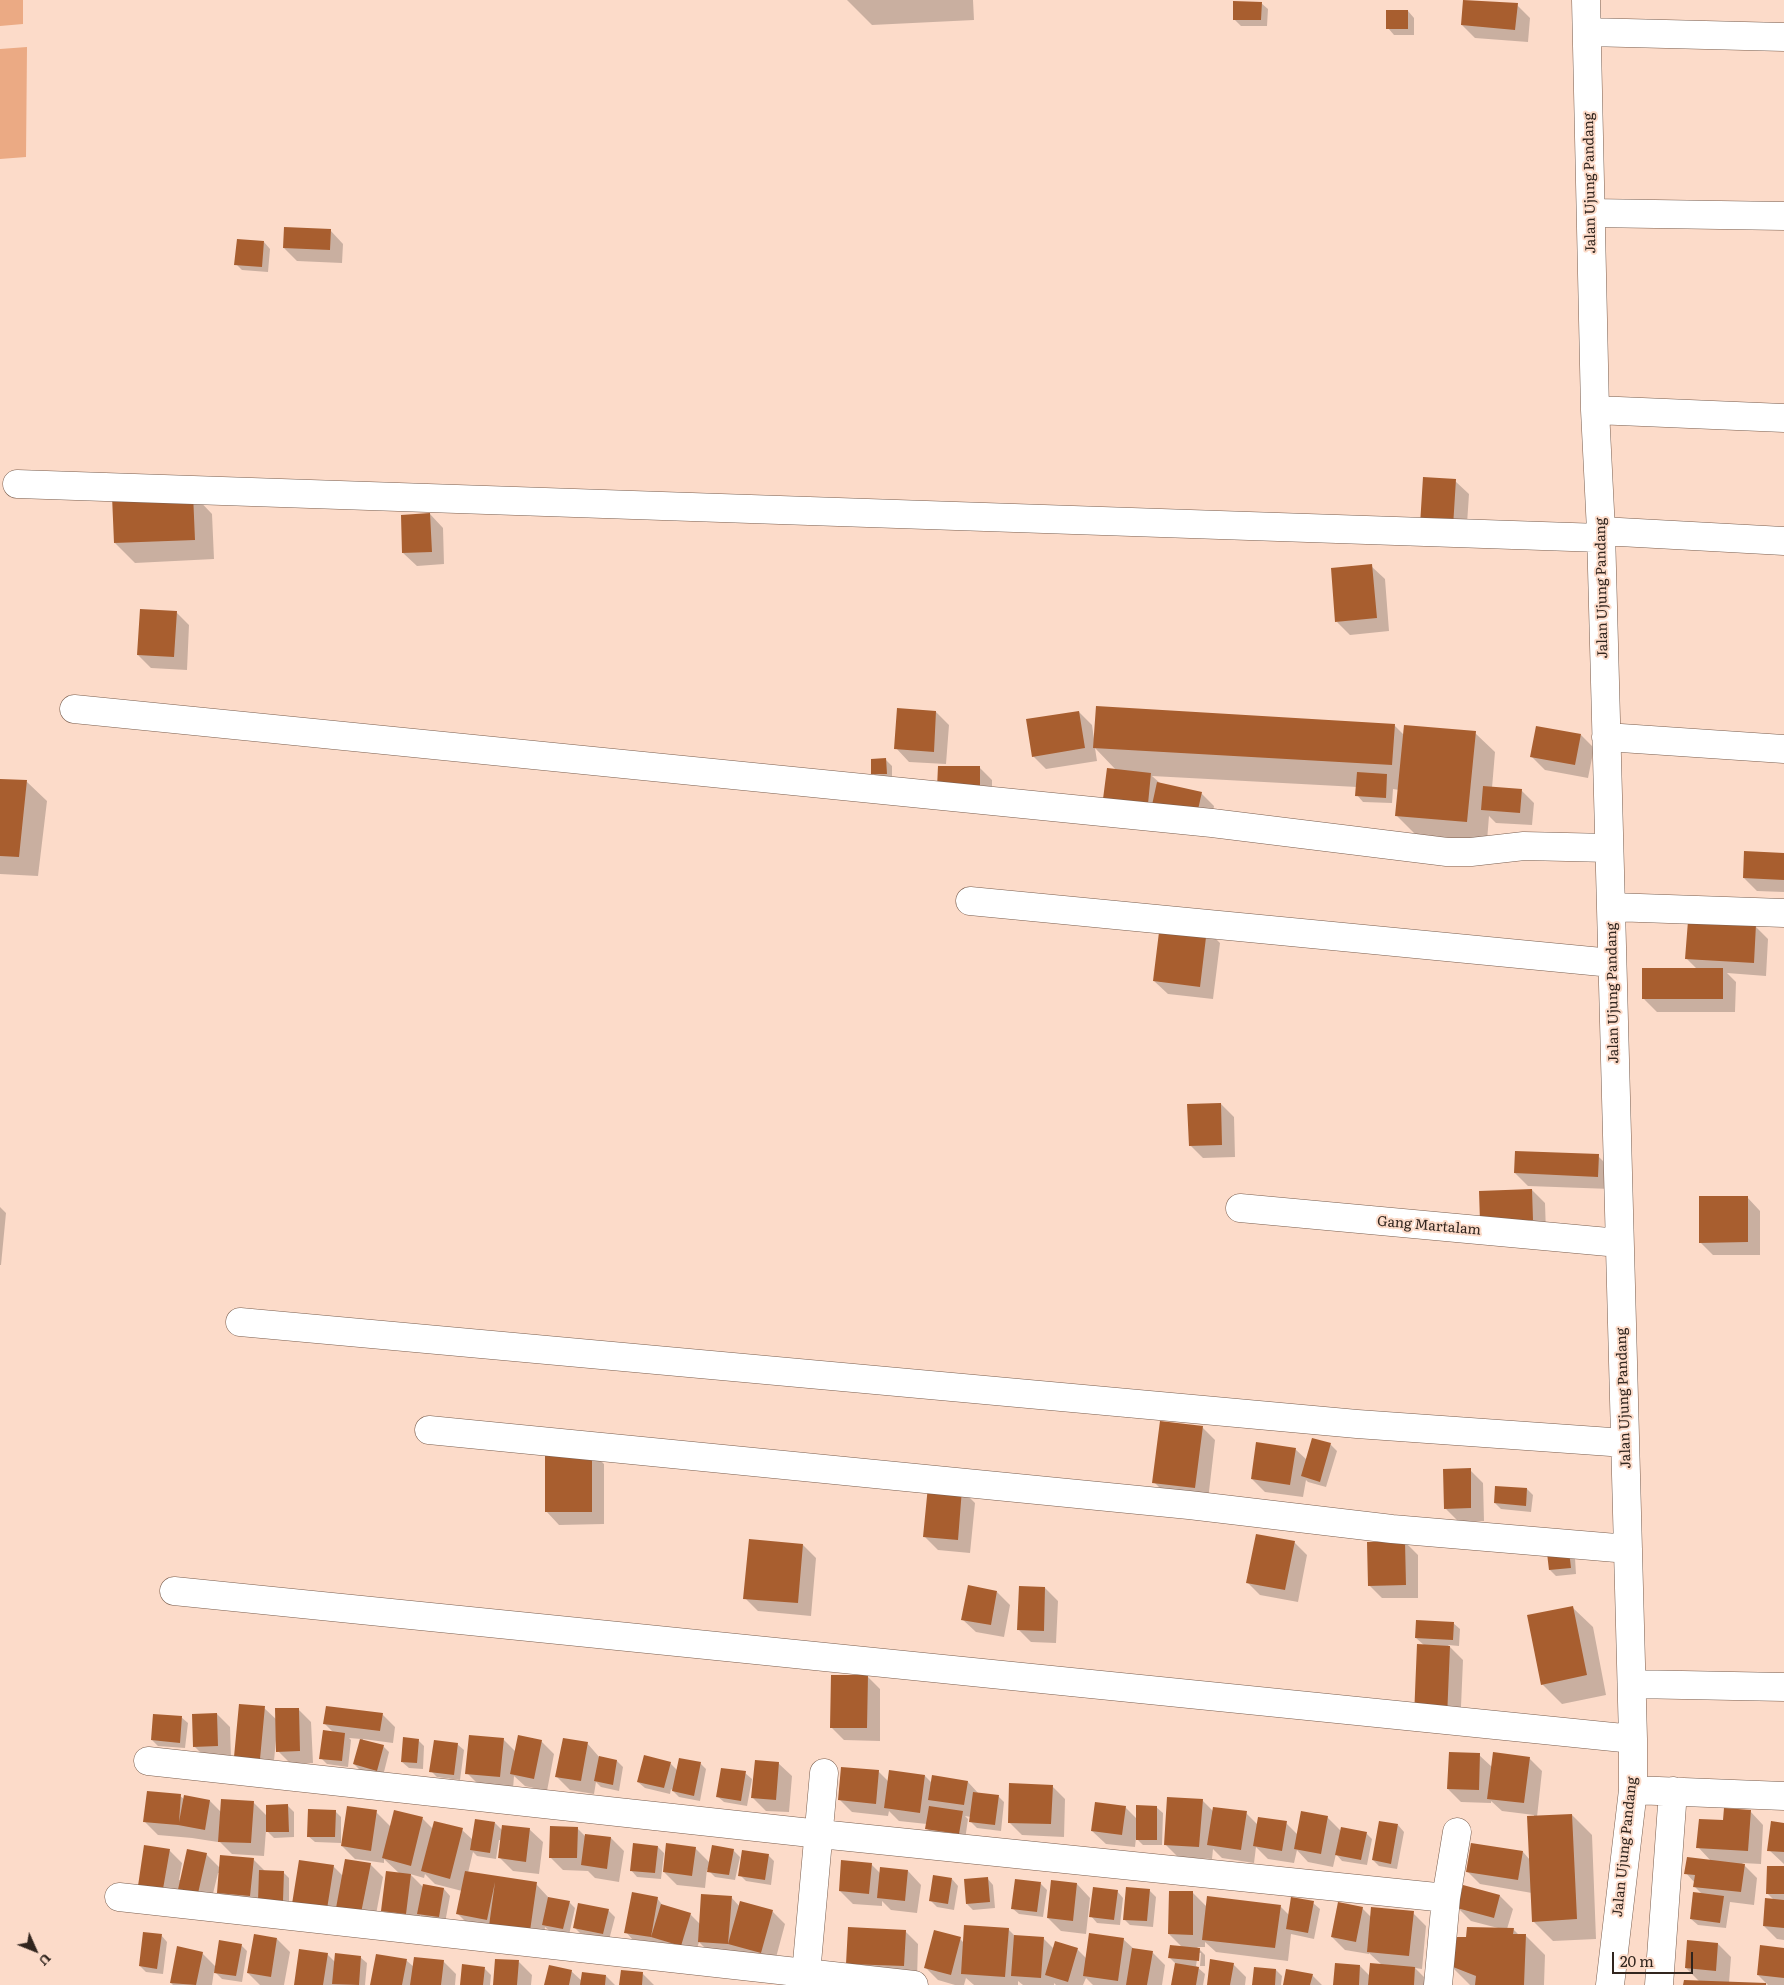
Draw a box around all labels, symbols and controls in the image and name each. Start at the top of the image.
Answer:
street label: Jalan Ujung Pandang [1580,112,1600,254]
street label: Jalan Ujung Pandang [1592,517,1612,659]
street label: Jalan Ujung Pandang [1603,922,1623,1064]
street label: Gang Martalam [1376,1213,1482,1239]
street label: Jalan Ujung Pandang [1613,1327,1635,1469]
street label: Jalan Ujung Pandang [1609,1776,1641,1918]
north arrow [10,1925,60,1975]
scale bar [1614,1942,1695,1974]
text: 20 m [1620,1949,1654,1972]
text: U [35,1950,57,1971]

